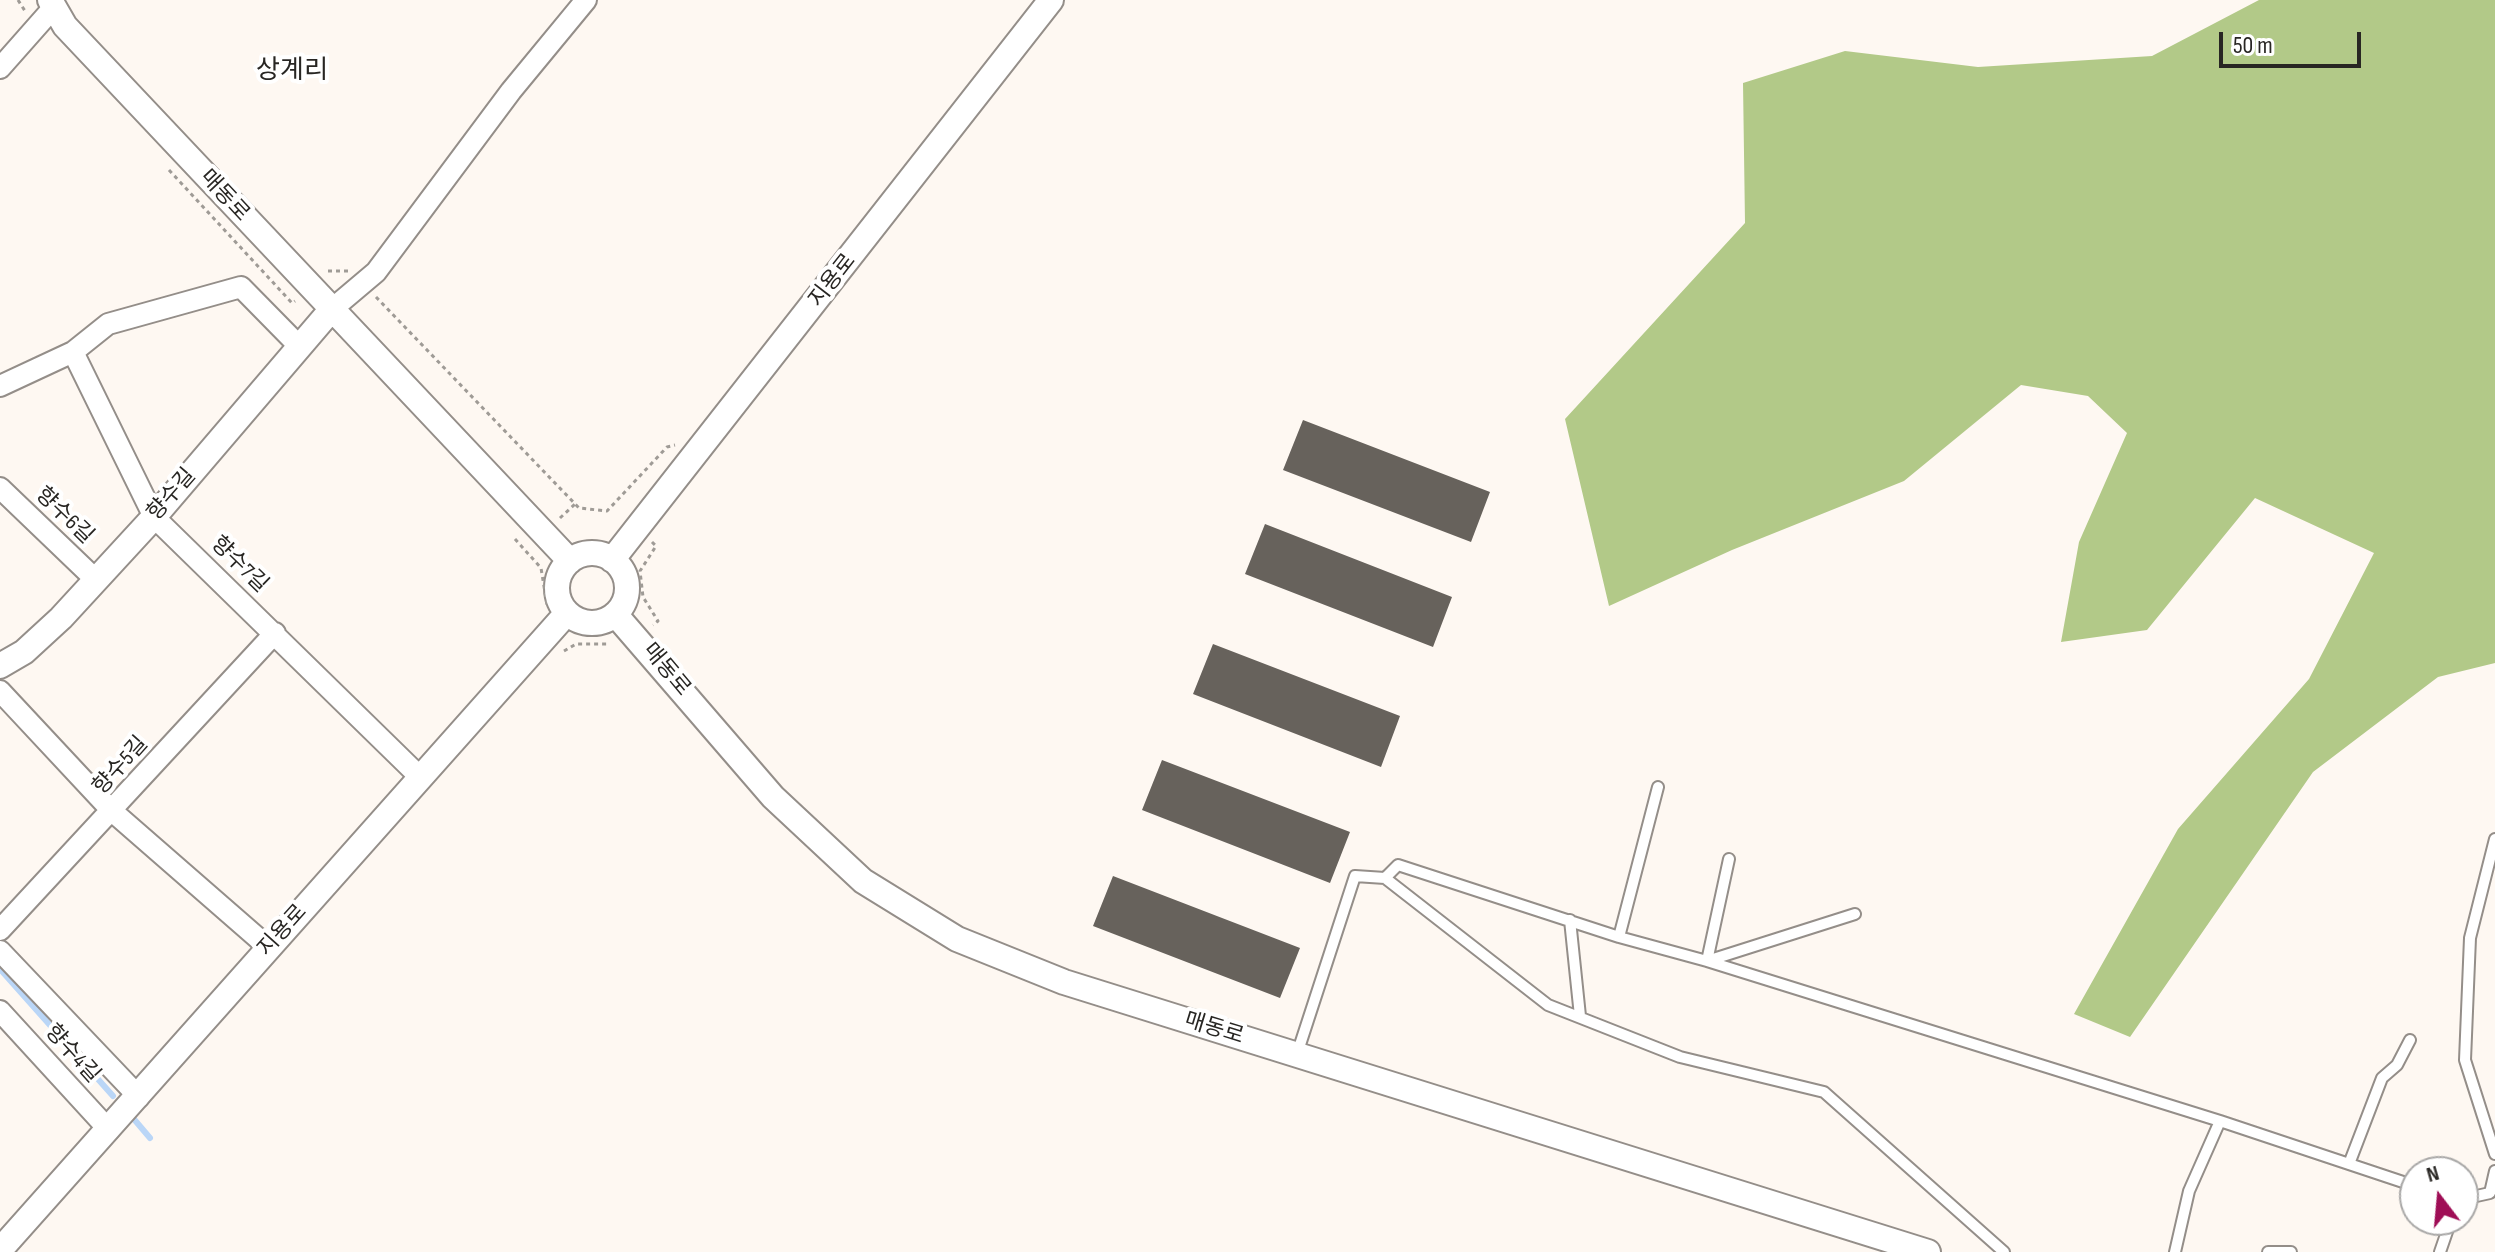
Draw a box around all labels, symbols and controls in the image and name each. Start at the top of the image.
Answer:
scale bar [2223,16,2365,66]
text: 50 m [2233,31,2273,60]
district label: 상계리 [256,55,328,87]
street label: 매동로 [194,165,254,227]
street label: 지용로 [804,249,862,313]
street label: 향수길 [142,463,202,527]
street label: 향수6길 [30,482,98,550]
street label: 향수7길 [205,531,273,599]
street label: 매동로 [636,638,696,702]
street label: 향수5길 [88,731,154,801]
street label: 지용로 [253,900,313,962]
street label: 매동로 [1181,1008,1247,1050]
street label: 향수4길 [39,1019,105,1089]
north arrow [2399,1156,2479,1236]
text: N [2423,1160,2442,1189]

